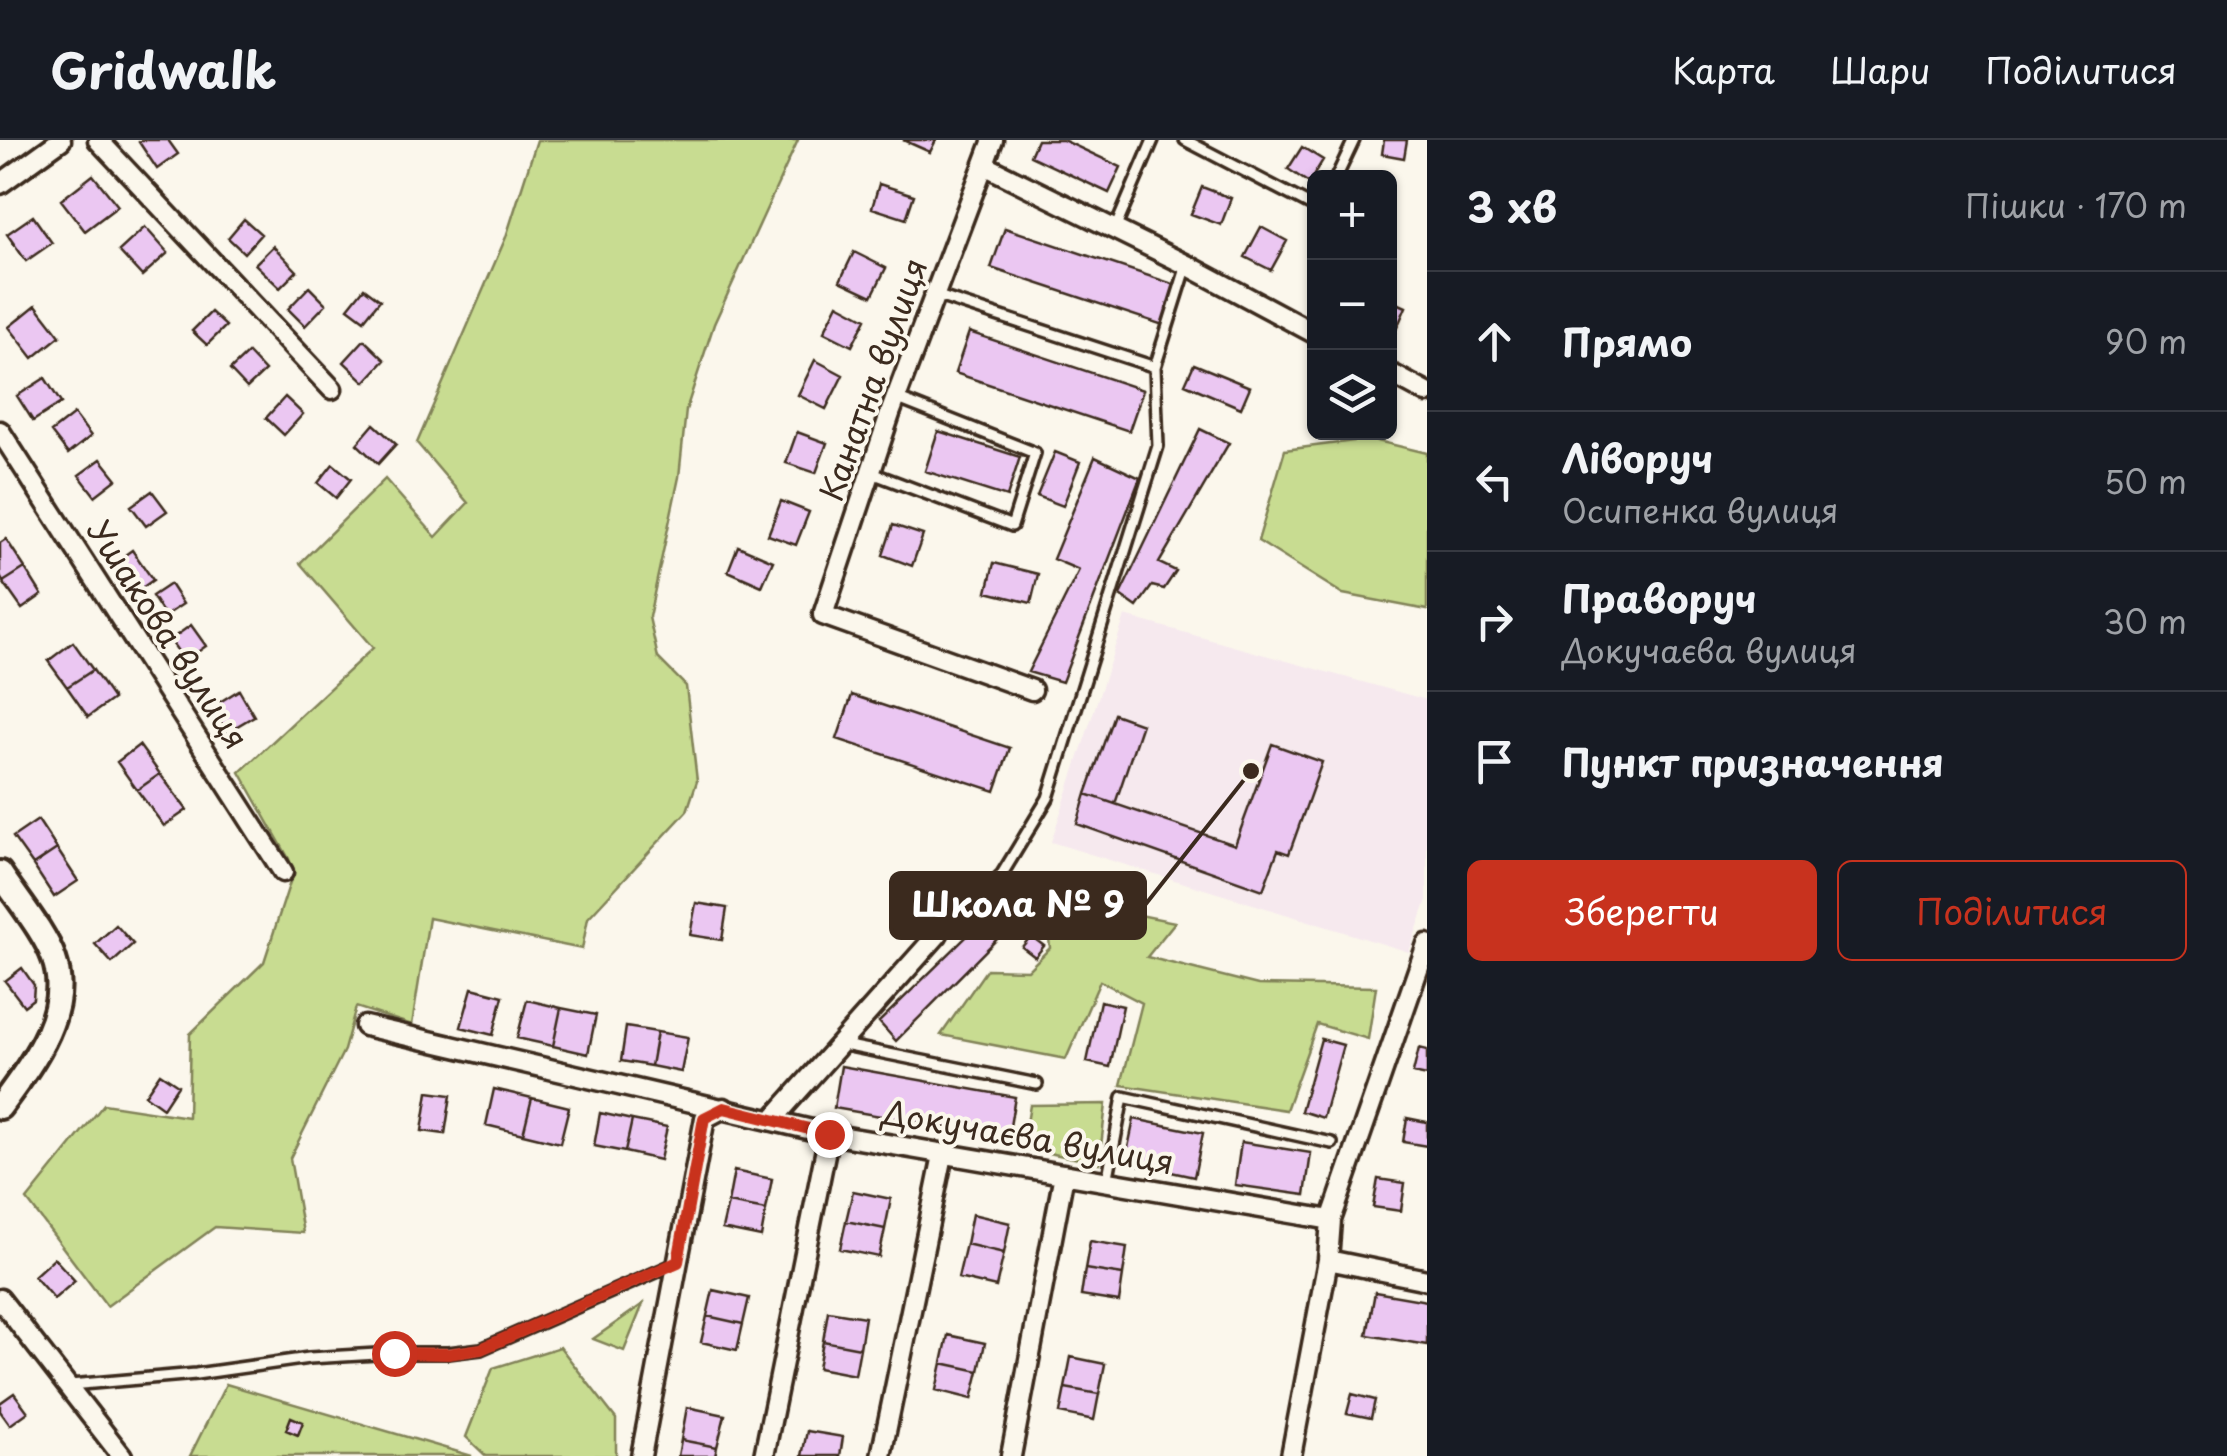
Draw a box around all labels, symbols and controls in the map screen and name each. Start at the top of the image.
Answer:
text: Gridwalk [50,33,276,105]
text: Карта [1672,43,1775,96]
text: Шари [1830,43,1931,96]
text: Поділитися [1986,43,2177,96]
map controls [1307,170,1397,440]
button: + [1307,170,1397,260]
text: 3 хв [1467,174,1557,237]
text: Пішки · 170 m [1965,181,2187,229]
street label: Канатна вулиця [806,251,938,507]
button: − [1307,260,1397,350]
text: Прямо [1562,313,1692,370]
icon: ahead [1467,314,1522,369]
text: 90 m [2105,317,2187,365]
button: layers [1307,350,1397,440]
text: Ліворуч [1562,429,1713,486]
icon: left [1467,454,1522,509]
text: 50 m [2104,457,2187,505]
text: Осипенка вулиця [1562,486,1838,534]
street label: Ушакова вулиця [76,510,261,758]
text: Праворуч [1562,569,1757,626]
icon: right [1467,594,1522,649]
text: 30 m [2103,597,2187,645]
text: Докучаєва вулиця [1562,626,1857,674]
text: Пункт призначення [1562,733,1944,790]
icon: arrive [1467,734,1522,789]
button: Зберегти [1467,860,1817,961]
button: Поділитися [1837,860,2187,961]
callout: Школа № 9 [891,873,1145,938]
text: Школа № 9 [911,876,1125,929]
street label: Докучаєва вулиця [878,1087,1178,1185]
route end [807,1112,853,1158]
route start [372,1331,418,1377]

